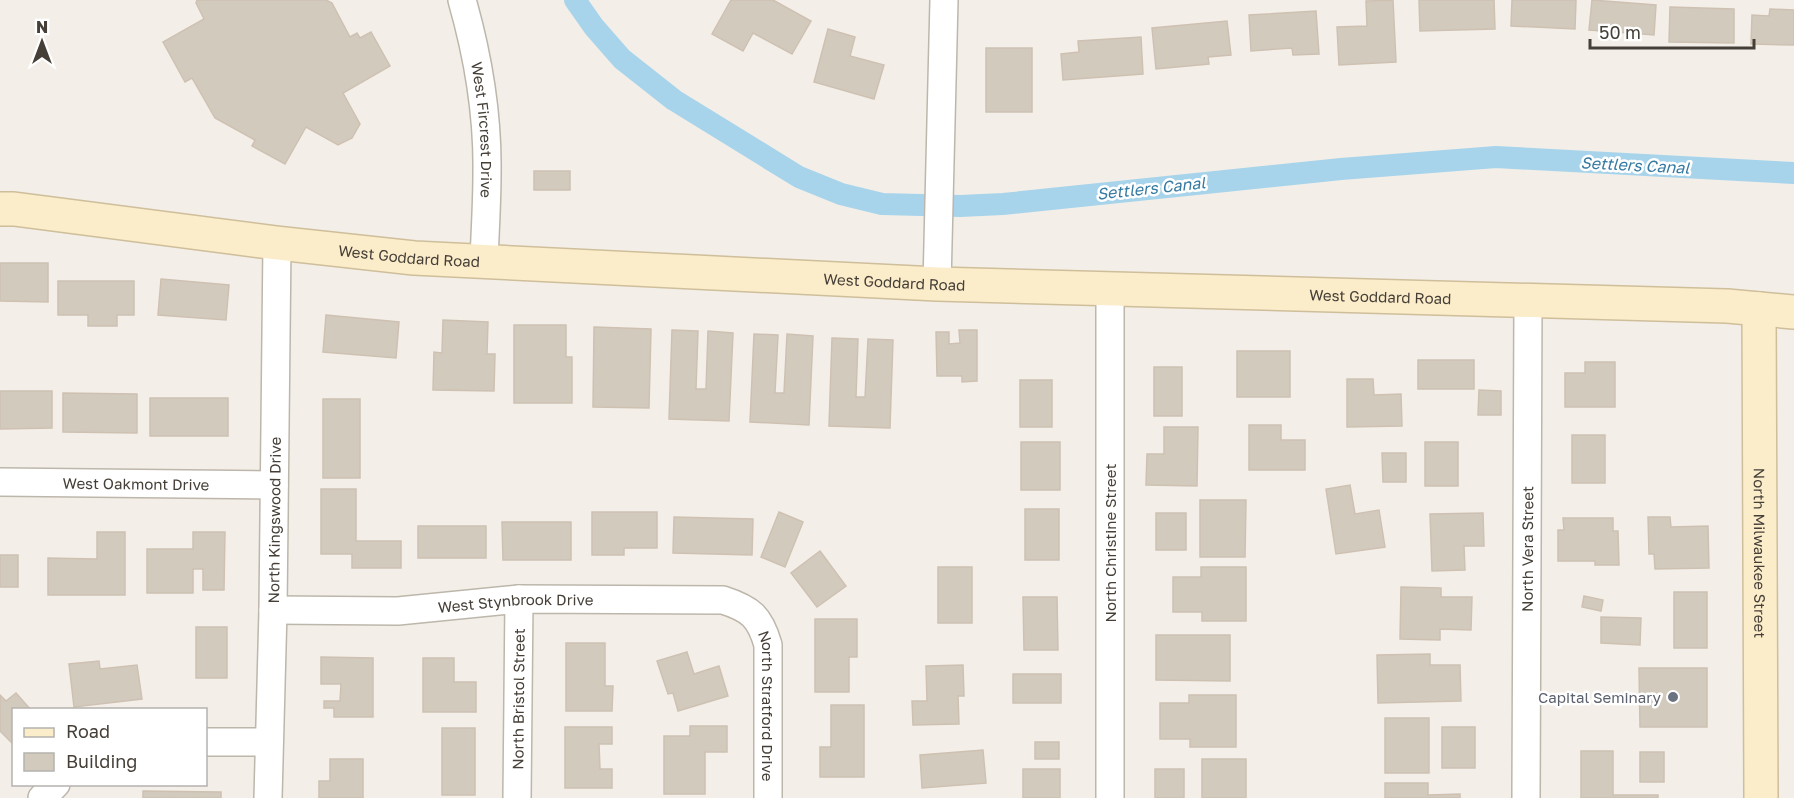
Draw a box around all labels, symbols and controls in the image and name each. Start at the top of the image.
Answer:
north arrow [12,12,72,72]
scale bar [1590,12,1754,50]
text: N [36,17,48,37]
text: 50 m [1599,21,1641,43]
street label: West Fircrest Drive [468,60,496,198]
water label: Settlers Canal [1580,152,1691,178]
water label: Settlers Canal [1096,172,1207,204]
street label: West Goddard Road [337,241,481,270]
street label: West Goddard Road [823,269,966,294]
street label: West Goddard Road [1309,285,1452,307]
street label: North Kingswood Drive [264,436,284,604]
street label: North Christine Street [1101,464,1119,622]
street label: North Milwaukee Street [1751,468,1769,638]
street label: West Oakmont Drive [63,474,210,493]
street label: North Vera Street [1518,486,1536,612]
street label: West Stynbrook Drive [437,590,594,616]
street label: North Bristol Street [508,628,528,770]
street label: North Stratford Drive [755,628,777,782]
place label: Capital Seminary [1538,688,1662,706]
marker: Capital Seminary [1666,690,1680,704]
legend [12,708,207,786]
text: Road [66,720,110,742]
text: Building [66,750,137,772]

